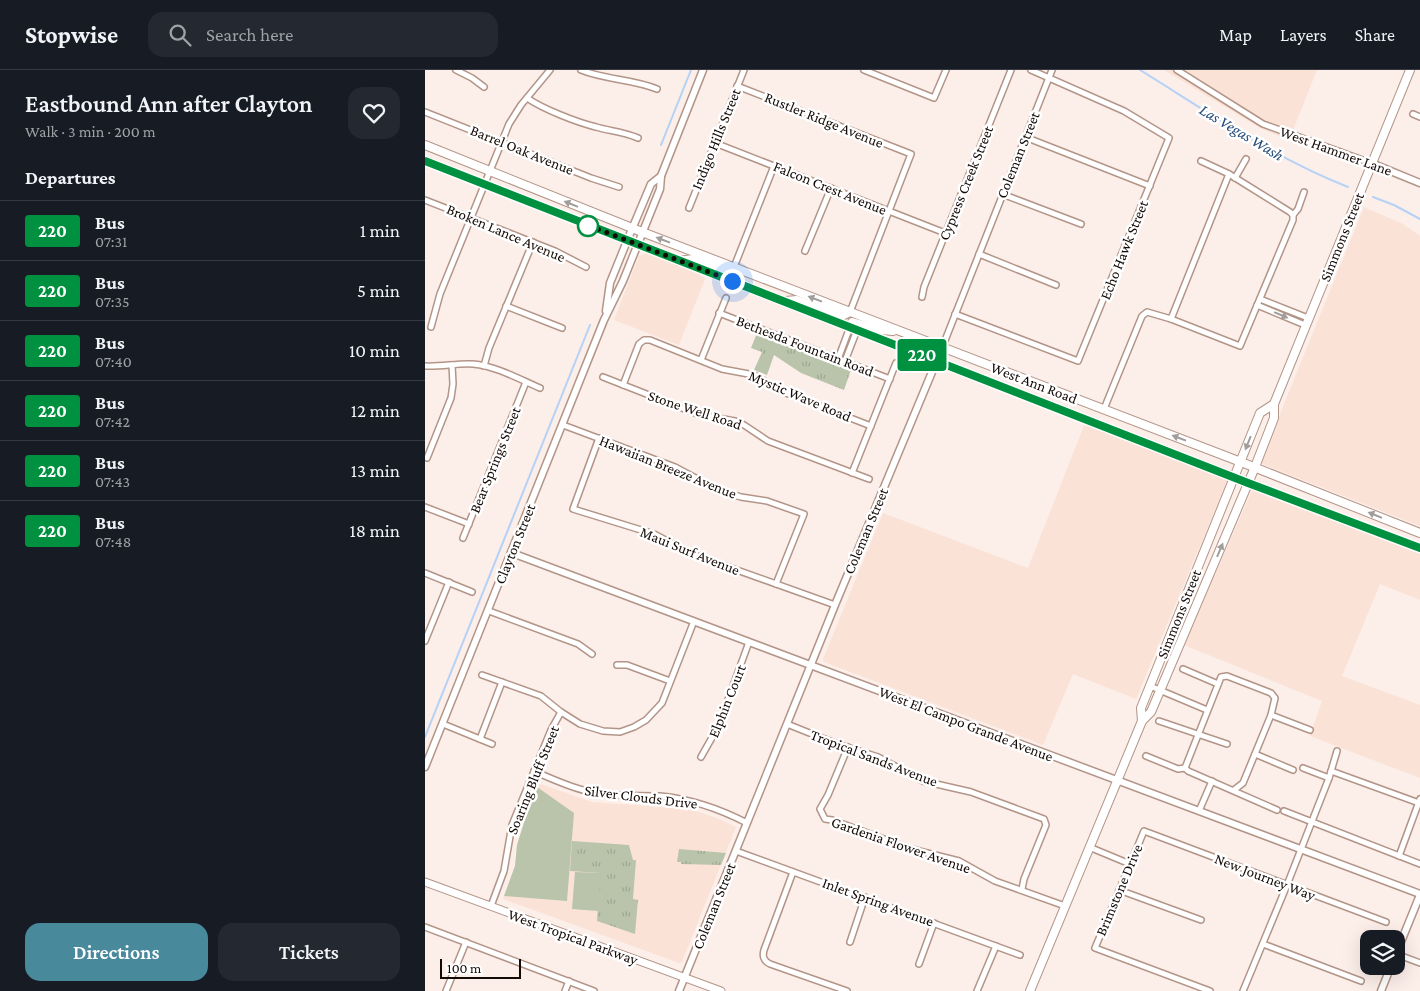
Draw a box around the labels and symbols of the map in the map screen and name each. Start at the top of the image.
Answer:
street label: Indigo Hills Street [688,85,745,192]
street label: Rustler Ridge Avenue [762,89,886,152]
water label: Las Vegas Wash [1196,101,1287,165]
street label: Coleman Street [993,109,1043,201]
street label: Barrel Oak Avenue [468,122,576,178]
street label: Cypress Creek Street [936,123,998,243]
street label: West Hammer Lane [1278,123,1395,179]
street label: Falcon Crest Avenue [771,158,889,218]
street label: Simmons Street [1317,189,1367,284]
street label: Echo Hawk Street [1097,197,1152,302]
one-way arrow [564,199,579,207]
street label: Broken Lance Avenue [444,201,568,265]
unlabelled marker [577,215,599,237]
one-way arrow [655,236,670,244]
your location [720,269,745,294]
one-way arrow [808,294,822,302]
street label: Bethesda Fountain Road [734,312,876,380]
one-way arrow [1274,312,1288,320]
line badge: 220 [893,339,951,371]
street label: West Ann Road [989,359,1080,407]
street label: Mystic Wave Road [746,367,854,426]
street label: Stone Well Road [646,387,744,433]
street label: Bear Springs Street [466,404,525,516]
street label: Hawaiian Breeze Avenue [597,432,739,502]
one-way arrow [1171,434,1186,442]
one-way arrow [1244,436,1252,450]
street label: Coleman Street [841,485,892,576]
street label: Clayton Street [492,501,540,587]
one-way arrow [1368,510,1382,518]
street label: Maui Surf Avenue [638,524,742,578]
one-way arrow [1216,543,1224,557]
street label: Simmons Street [1154,566,1204,661]
street label: Elphin Court [705,661,750,740]
street label: West El Campo Grande Avenue [876,683,1056,766]
street label: Soaring Bluff Street [504,722,563,837]
street label: Tropical Sands Avenue [808,726,940,791]
street label: Silver Clouds Drive [584,782,699,812]
street label: Gardenia Flower Avenue [829,814,973,877]
street label: Brimstone Drive [1093,841,1146,938]
street label: New Journey Way [1212,850,1318,905]
street label: Coleman Street [689,860,739,952]
street label: Inlet Spring Avenue [820,874,936,931]
street label: West Tropical Parkway [506,906,640,969]
scale bar [440,956,521,979]

